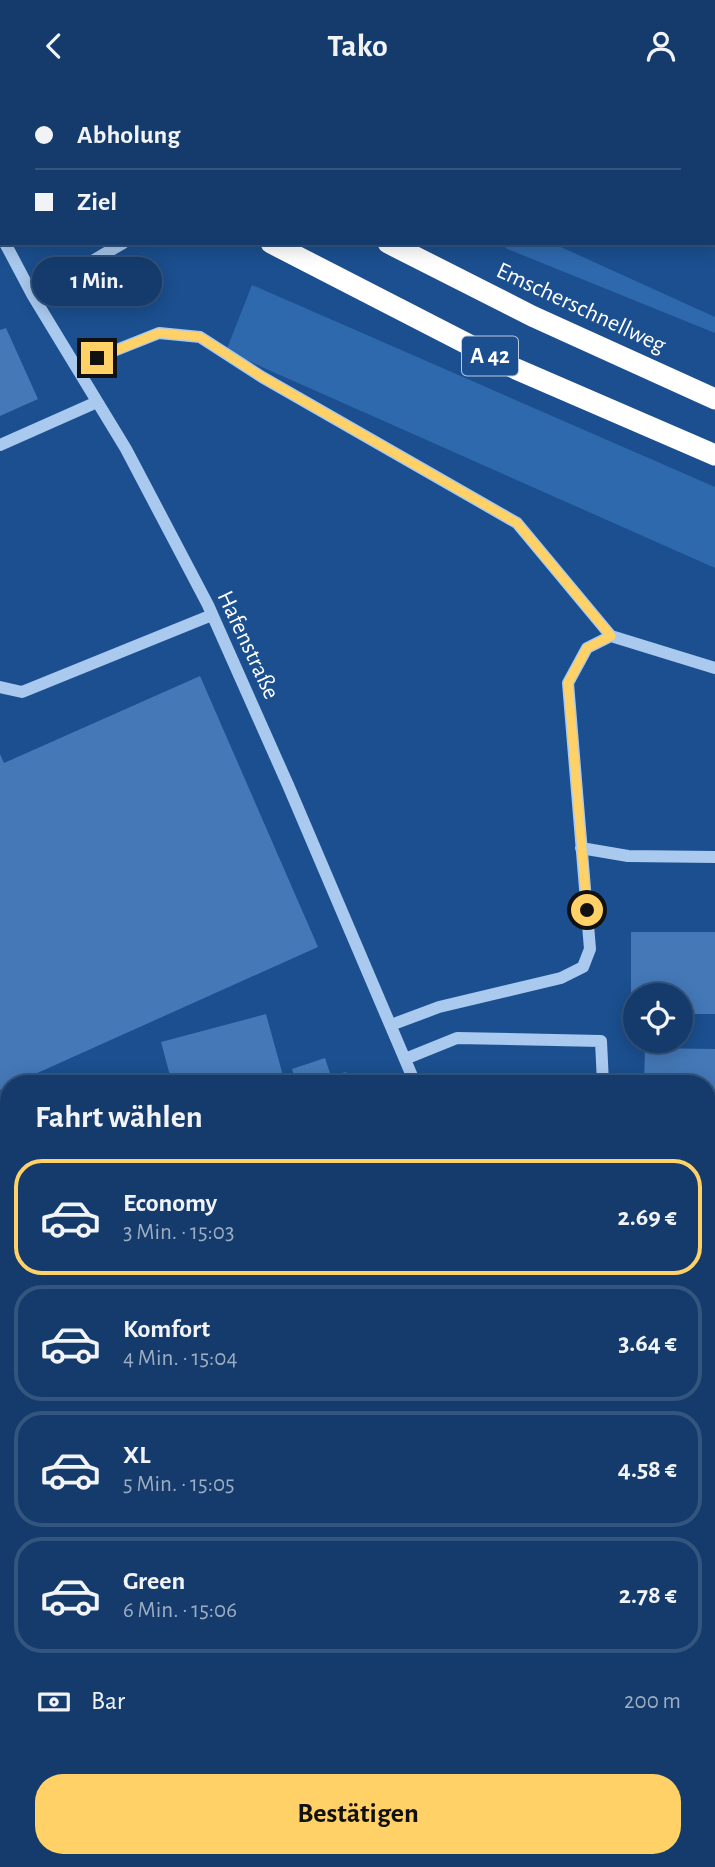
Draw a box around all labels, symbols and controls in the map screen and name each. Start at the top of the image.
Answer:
icon: back [35,27,73,65]
icon: person [642,27,680,65]
text: Tako [327,30,388,62]
text: Abholung [77,122,180,148]
text: Ziel [77,189,117,215]
callout: 1 Min. [32,257,162,306]
street label: Emscherschnellweg [493,258,670,358]
text: 1 Min. [70,270,124,293]
road number: A 42 [462,337,518,375]
route end [81,342,113,374]
street label: Hafenstraße [212,587,284,703]
route start [571,894,603,926]
map controls [623,983,693,1053]
button: locate [623,983,693,1053]
text: Fahrt wählen [35,1101,203,1133]
icon: car [39,1186,102,1249]
text: Economy [123,1190,217,1216]
text: 2.69 € [618,1204,677,1230]
text: 3 Min. · 15:03 [123,1221,234,1244]
icon: car [39,1312,102,1375]
text: Komfort [123,1316,210,1342]
text: 3.64 € [618,1330,677,1356]
text: 4 Min. · 15:04 [123,1347,238,1370]
icon: car [39,1438,102,1501]
text: XL [123,1442,150,1468]
text: 4.58 € [618,1456,677,1482]
text: 5 Min. · 15:05 [123,1473,235,1496]
icon: car [39,1564,102,1627]
text: Green [123,1568,185,1594]
text: 2.78 € [619,1582,677,1608]
text: 6 Min. · 15:06 [123,1599,237,1622]
icon: cash [35,1683,73,1721]
text: Bar [91,1688,125,1714]
text: 200 m [624,1690,681,1713]
button: Bestätigen [35,1774,681,1854]

